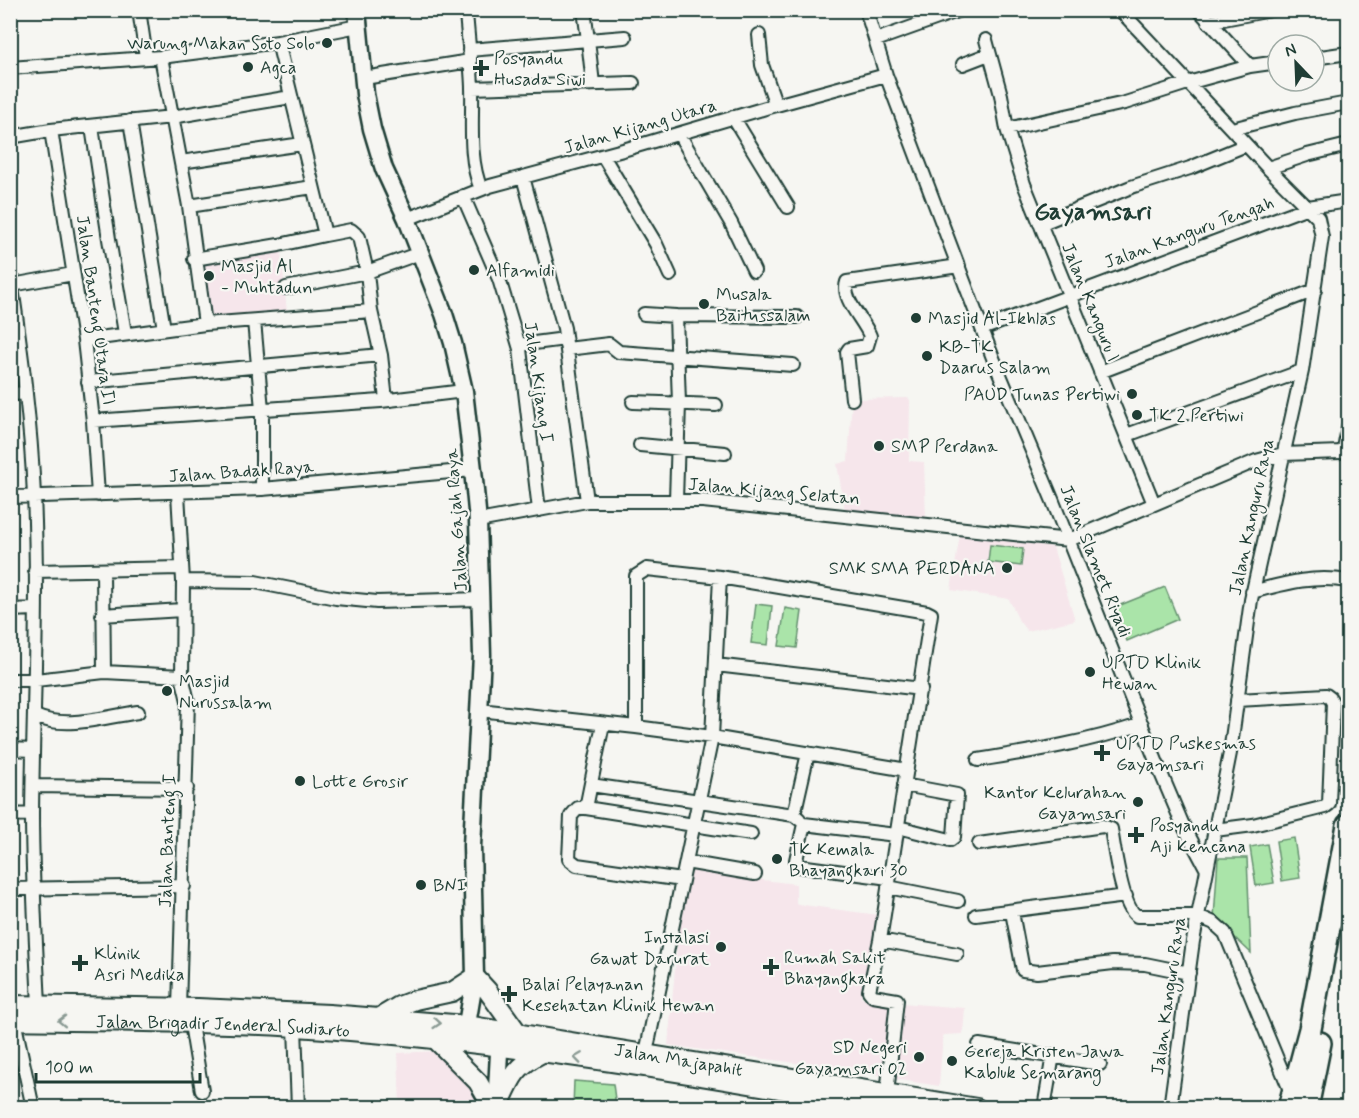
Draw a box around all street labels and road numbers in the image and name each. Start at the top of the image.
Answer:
street label: Jalan Kijang Utara [561,94,720,160]
street label: Jalan Kanguru Tengah [1101,191,1278,276]
street label: Jalan Banteng Utara II [68,214,120,407]
street label: Jalan Kanguru I [1054,239,1125,366]
street label: Jalan Kijang I [518,320,558,444]
street label: Jalan Kanguru Raya [1224,437,1281,598]
street label: Jalan Gajah Raya [440,448,474,592]
street label: Jalan Badak Raya [168,455,315,489]
street label: Jalan Kijang Selatan [687,473,861,511]
street label: Jalan Slamet Riyadi [1053,481,1137,641]
street label: Jalan Banteng I [154,774,184,908]
street label: Jalan Kanguru Raya [1146,916,1193,1077]
street label: Jalan Brigadir Jenderal Sudiarto [96,1010,351,1044]
street label: Jalan Majapahit [612,1038,745,1083]

